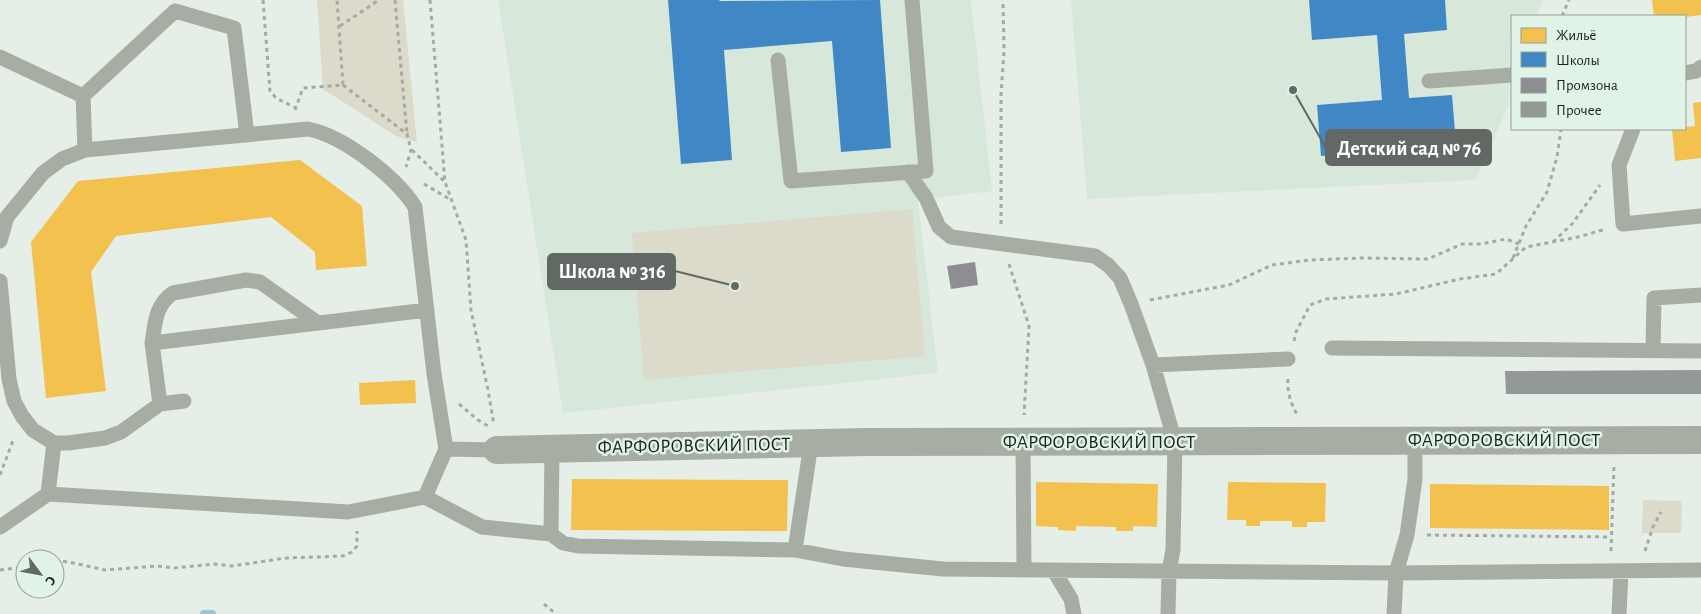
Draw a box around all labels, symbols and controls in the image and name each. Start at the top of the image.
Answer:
legend [1511,15,1686,130]
text: Жильё [1556,28,1596,43]
text: Школы [1556,53,1600,68]
text: Промзона [1556,78,1618,93]
text: Прочее [1556,103,1602,118]
callout: Детский сад № 76 [1326,130,1491,165]
text: Детский сад № 76 [1337,139,1481,159]
callout: Школа № 316 [548,254,675,289]
text: Школа № 316 [558,262,666,282]
street label: ФАРФОРОВСКИЙ ПОСТ [1408,430,1600,450]
street label: ФАРФОРОВСКИЙ ПОСТ [1003,432,1195,452]
street label: ФАРФОРОВСКИЙ ПОСТ [597,434,791,457]
north arrow [15,549,65,599]
text: С [42,573,58,588]

